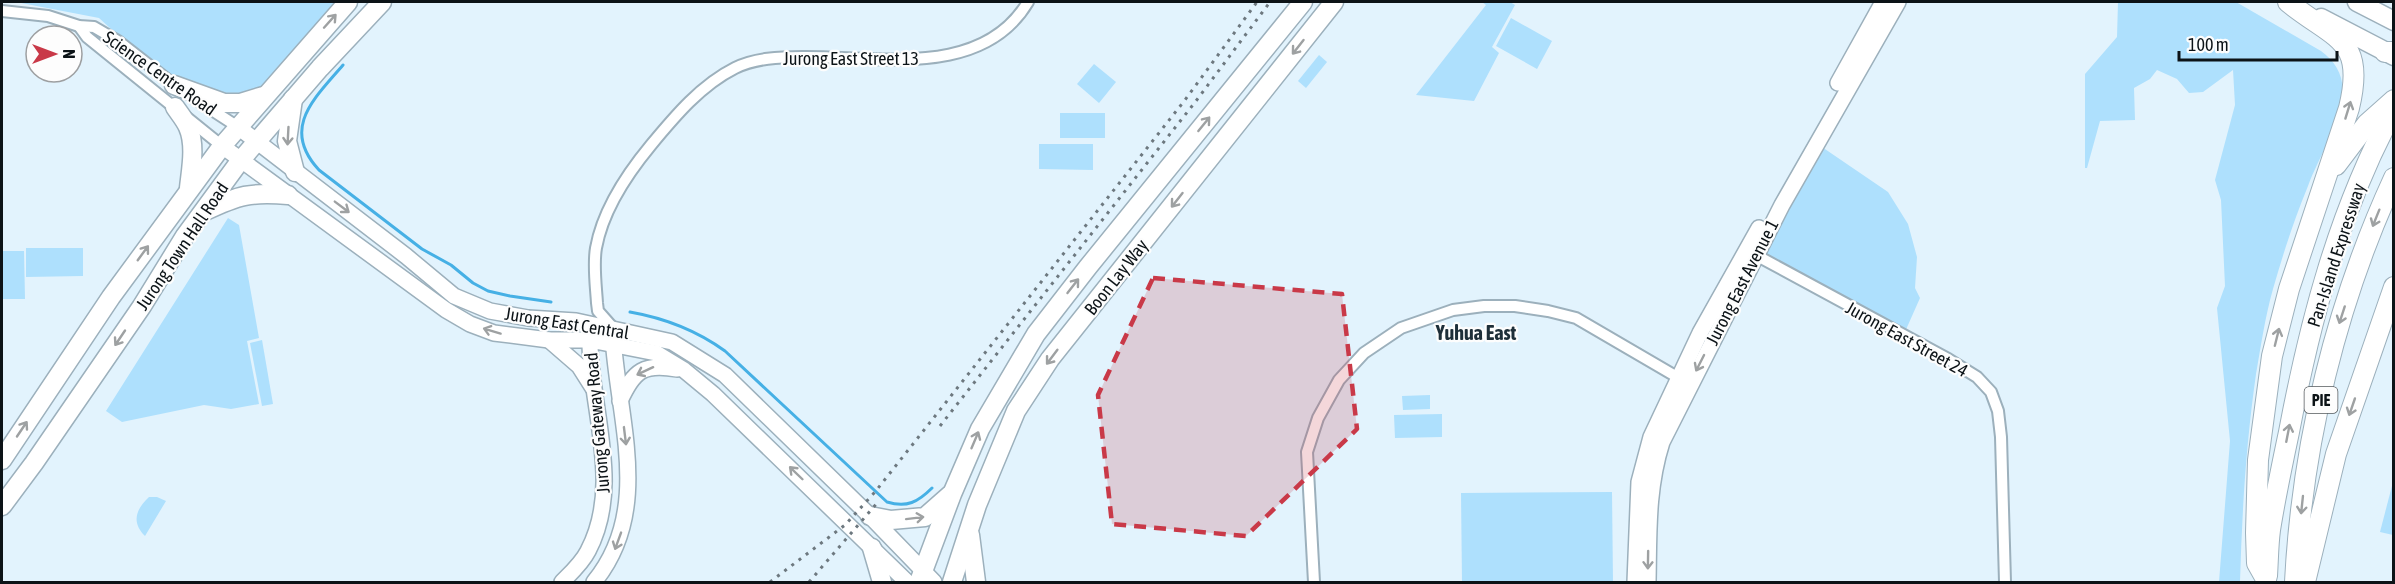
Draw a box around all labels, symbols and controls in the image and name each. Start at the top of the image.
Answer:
one-way arrow [323,14,337,29]
north arrow [24,24,84,84]
scale bar [2179,24,2336,62]
street label: Science Centre Road [99,26,221,120]
text: 100 m [2188,34,2229,55]
one-way arrow [1292,39,1305,55]
street label: Jurong East Street 13 [783,48,919,69]
text: N [60,49,78,59]
one-way arrow [2343,101,2354,120]
one-way arrow [1197,116,1210,132]
one-way arrow [283,126,294,145]
street label: Jurong Town Hall Road [132,178,232,314]
street label: Pan-Island Expressway [2303,180,2369,330]
one-way arrow [1170,192,1183,208]
one-way arrow [334,201,350,214]
one-way arrow [2370,208,2381,227]
street label: Jurong East Avenue 1 [1701,216,1783,348]
street label: Boon Lay Way [1080,235,1152,319]
one-way arrow [137,245,149,261]
one-way arrow [1066,279,1079,295]
street label: Jurong East Street 24 [1842,297,1972,381]
street label: Jurong East Central [503,303,631,343]
one-way arrow [2336,305,2347,324]
district label: Yuhua East [1435,321,1517,344]
one-way arrow [483,325,502,336]
one-way arrow [2272,328,2283,347]
one-way arrow [114,329,126,346]
one-way arrow [1046,349,1059,365]
street label: Jurong Gateway Road [580,352,614,494]
one-way arrow [1694,354,1705,372]
one-way arrow [636,366,654,377]
road number: PIE [2304,387,2338,413]
one-way arrow [2346,397,2357,416]
one-way arrow [17,421,29,438]
one-way arrow [2283,424,2294,443]
one-way arrow [619,426,630,446]
one-way arrow [970,432,981,450]
one-way arrow [788,466,803,481]
one-way arrow [2296,495,2307,515]
one-way arrow [904,512,924,523]
one-way arrow [611,531,622,549]
one-way arrow [1642,550,1654,570]

